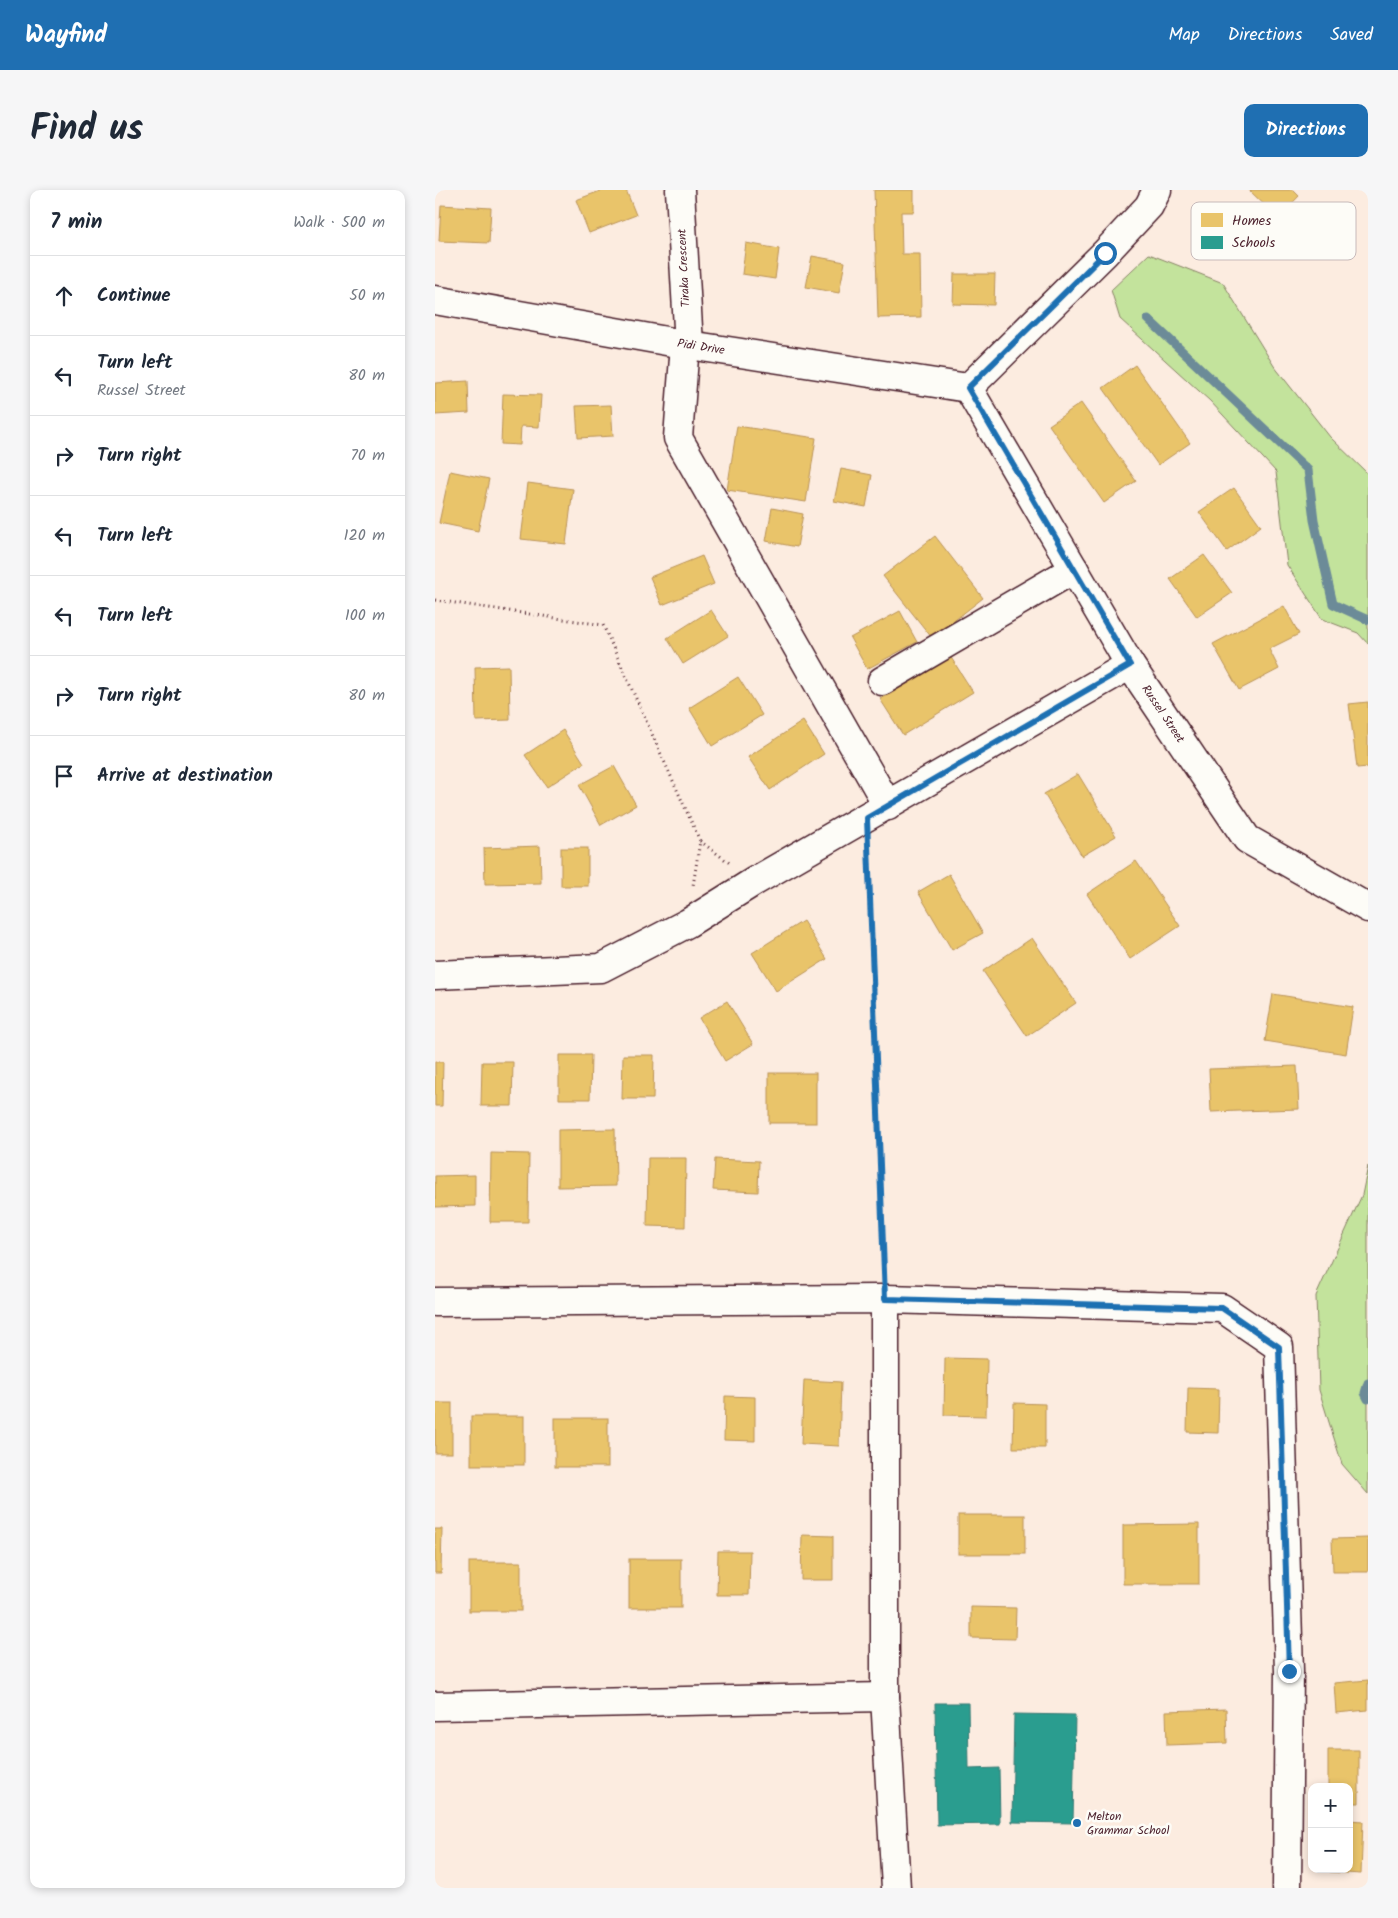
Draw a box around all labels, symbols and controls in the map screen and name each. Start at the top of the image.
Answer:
text: Wayfind [25,16,107,55]
text: Map [1168,21,1200,50]
text: Directions [1228,21,1302,50]
text: Saved [1330,21,1373,50]
text: Find us [30,102,143,158]
button: Directions [1244,104,1368,157]
legend [1191,202,1356,260]
text: 7 min [50,206,102,239]
text: Walk · 500 m [293,210,385,235]
text: Homes [1232,210,1271,232]
street label: Tiraka Crescent [672,228,696,308]
text: Schools [1232,232,1275,254]
route start [1094,242,1117,265]
text: Continue [97,281,170,311]
icon: ahead [50,282,78,310]
text: 50 m [349,283,385,308]
street label: Pidi Drive [676,334,727,360]
text: Turn left [97,348,172,378]
icon: left [50,362,78,390]
text: 80 m [348,363,385,388]
text: Russel Street [97,378,186,403]
text: Turn right [97,441,182,471]
icon: right [50,442,78,470]
text: 70 m [350,443,385,468]
text: Turn left [97,521,172,551]
icon: left [50,522,78,550]
text: 120 m [344,523,385,548]
text: Turn left [97,601,172,631]
icon: left [50,602,78,630]
text: 100 m [345,603,385,628]
text: Turn right [97,681,182,711]
street label: Russel Street [1137,681,1190,747]
icon: right [50,682,78,710]
text: 80 m [348,683,385,708]
text: Arrive at destination [97,761,273,791]
icon: arrive [50,762,78,790]
route end [1278,1660,1301,1683]
map controls [1308,1783,1353,1873]
button: + [1308,1783,1353,1828]
place label: Melton Grammar School [1087,1807,1169,1840]
marker: Melton Grammar School [1071,1817,1083,1829]
button: − [1308,1828,1353,1873]

